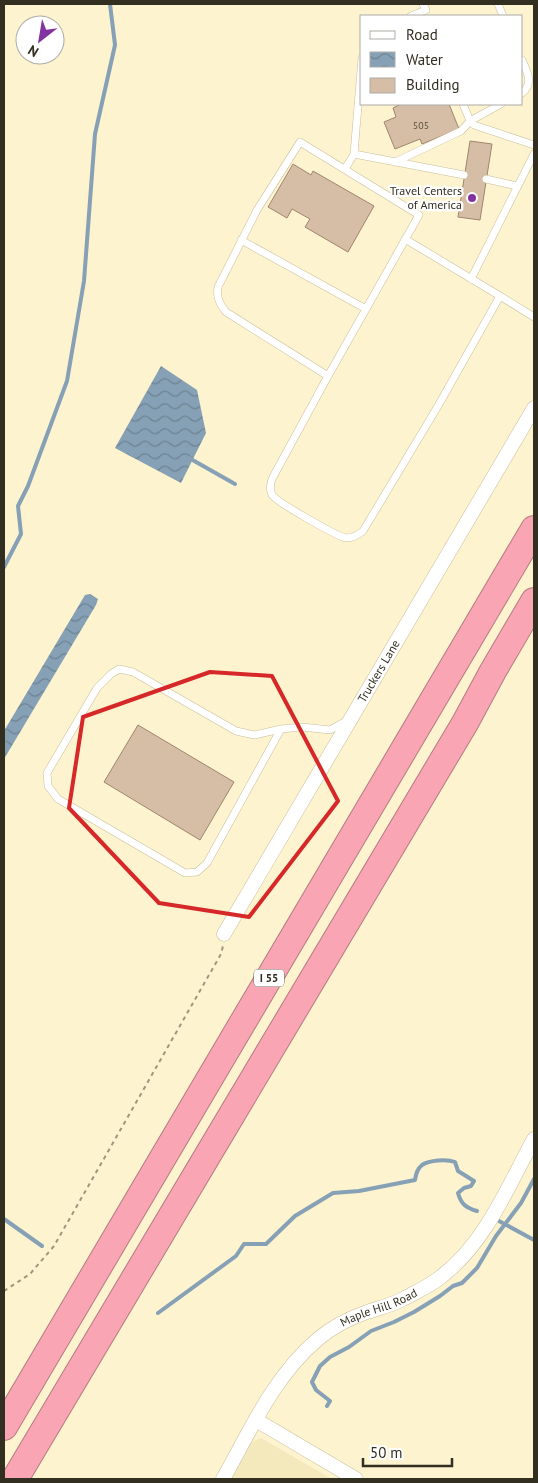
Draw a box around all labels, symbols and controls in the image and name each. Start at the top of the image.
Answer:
north arrow [15,15,65,65]
legend [360,15,523,105]
text: Road [406,25,438,44]
text: N [25,41,42,61]
text: Water [406,50,443,69]
text: Building [406,75,460,94]
house number: 505 [413,119,429,132]
place label: Travel Centers of America [390,183,462,212]
marker: Travel Centers of America [466,192,478,204]
street label: Truckers Lane [354,637,403,705]
road number: I 55 [254,970,284,986]
street label: Maple Hill Road [337,1285,420,1330]
scale bar [363,1436,452,1468]
text: 50 m [370,1443,403,1462]

